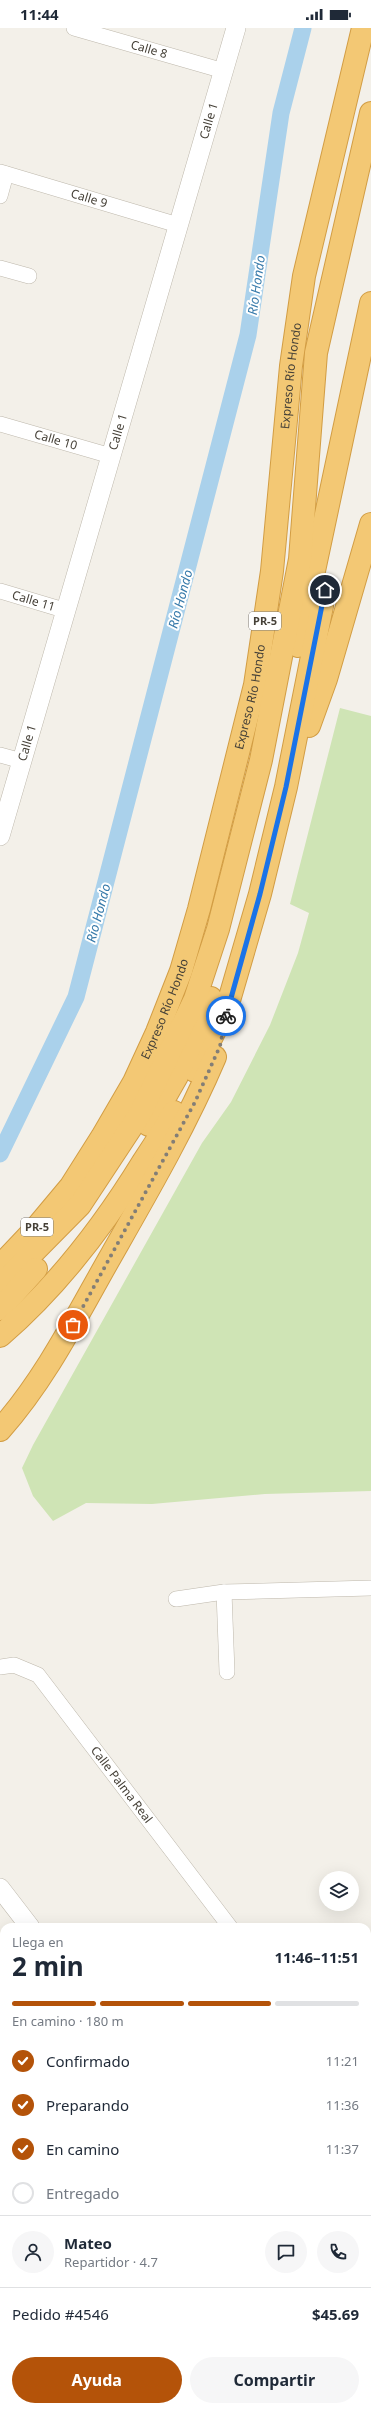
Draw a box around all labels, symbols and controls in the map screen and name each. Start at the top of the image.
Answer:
text: 11:44 [20,4,59,24]
street label: Calle 8 [129,36,170,62]
street label: Calle 1 [195,100,222,141]
street label: Calle 9 [69,185,110,212]
water label: Río Hondo [243,254,269,316]
street label: Expreso Río Hondo [276,321,305,430]
street label: Calle 1 [104,411,131,452]
street label: Calle 10 [32,425,80,454]
water label: Río Hondo [164,568,196,630]
pin [308,573,342,607]
icon: home [314,579,336,601]
street label: Calle 11 [10,586,57,615]
road number: PR-5 [249,612,281,630]
street label: Expreso Río Hondo [230,643,269,751]
street label: Calle 1 [13,722,40,763]
water label: Río Hondo [82,882,114,944]
street label: Expreso Río Hondo [137,957,192,1062]
courier [206,996,246,1036]
icon: bike [215,1005,237,1027]
road number: PR-5 [21,1218,53,1236]
pin [56,1308,90,1342]
icon: bag [62,1314,84,1336]
street label: Calle Palma Real [87,1742,157,1826]
map controls [319,1871,359,1911]
button: layers [319,1871,359,1911]
text: Llega en [12,1933,64,1951]
text: 11:46–11:51 [274,1947,359,1967]
text: 2 min [12,1948,84,1984]
text: En camino · 180 m [12,2012,124,2030]
icon: check [12,2050,34,2072]
text: Confirmado [46,2051,130,2071]
text: 11:21 [326,2052,359,2070]
icon: check [12,2094,34,2116]
text: Preparando [46,2095,129,2115]
text: 11:36 [326,2096,359,2114]
icon: check [12,2138,34,2160]
text: En camino [46,2139,119,2159]
text: 11:37 [326,2140,359,2158]
text: Entregado [46,2183,119,2203]
button: person [12,2231,54,2273]
button: chat [265,2231,307,2273]
button: phone [317,2231,359,2273]
text: Mateo [64,2233,112,2253]
text: Repartidor · 4.7 [64,2253,158,2271]
text: Pedido #4546 [12,2304,109,2324]
text: $45.69 [312,2304,359,2324]
button: Ayuda [12,2357,182,2403]
button: Compartir [190,2357,359,2403]

